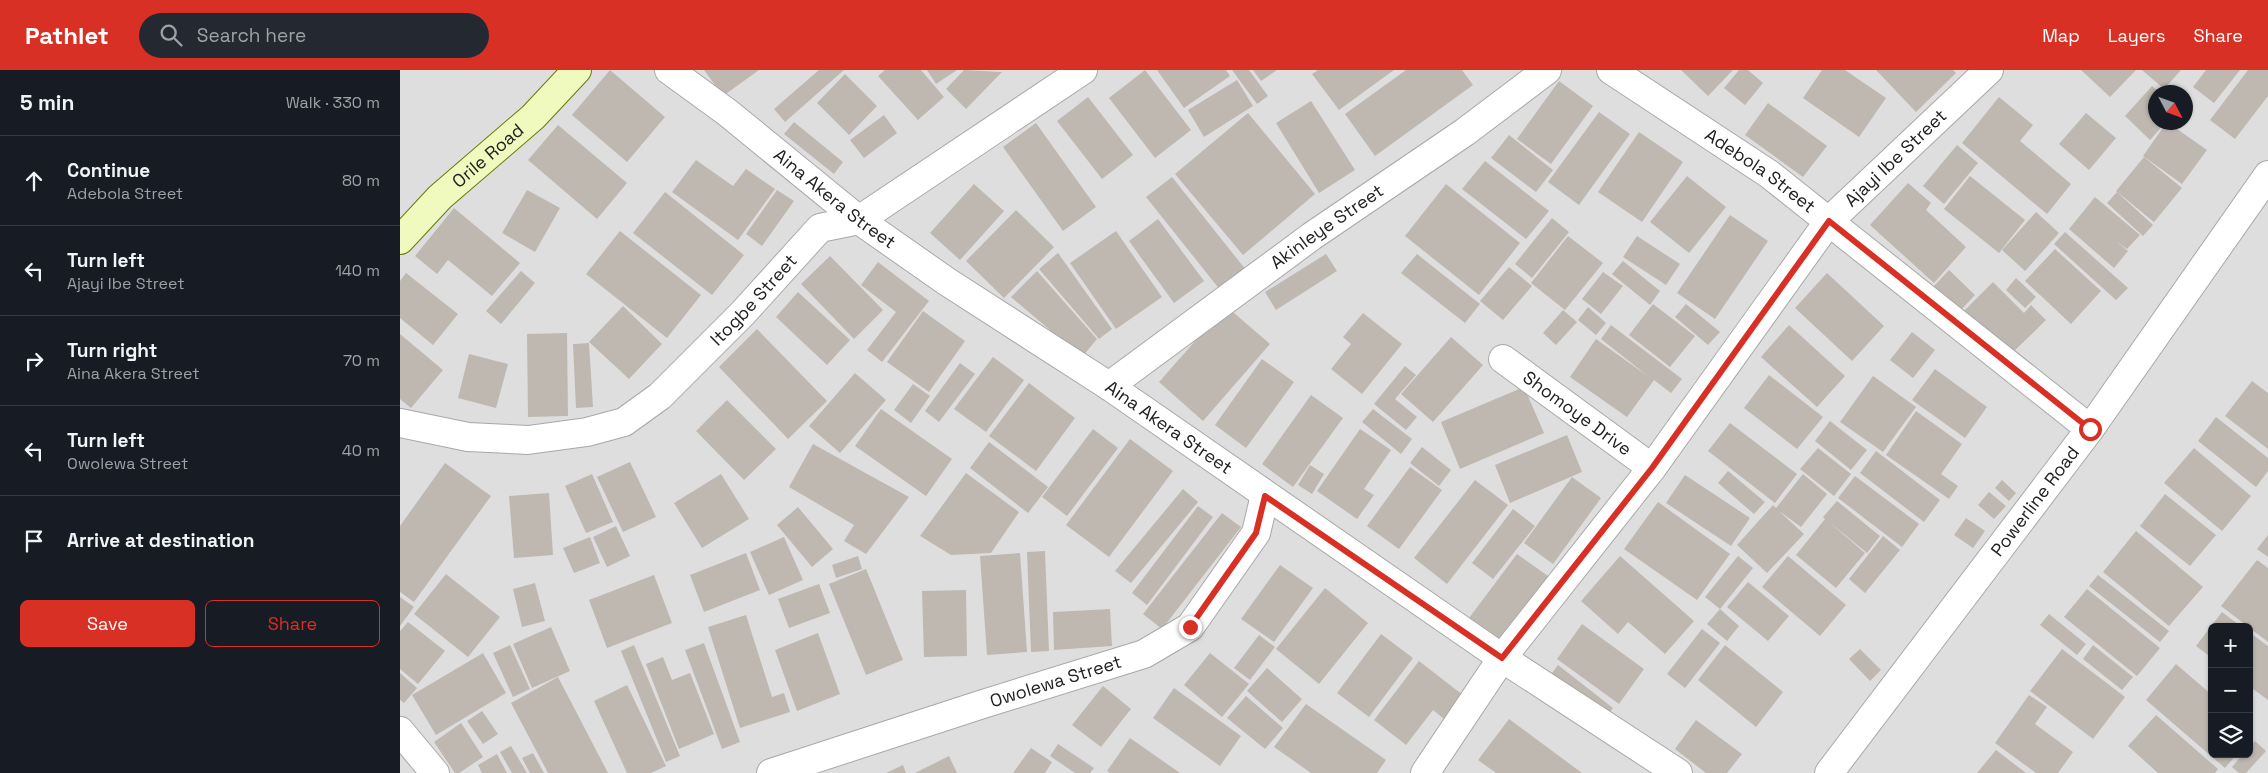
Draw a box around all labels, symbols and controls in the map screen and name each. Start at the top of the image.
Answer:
search box [139,13,489,58]
text: Pathlet [25,20,109,51]
icon: search [157,21,185,49]
text: Search here [197,23,306,48]
text: Map [2042,24,2080,47]
text: Layers [2108,24,2165,47]
text: Share [2193,24,2243,47]
north arrow [2148,85,2193,130]
text: 5 min [20,89,74,116]
text: Walk · 330 m [286,92,380,113]
street label: Ajayi Ibe Street [1839,104,1951,212]
street label: Orile Road [447,118,528,193]
street label: Adebola Street [1701,123,1820,218]
street label: Aina Akera Street [769,143,901,253]
text: Continue [67,158,150,183]
icon: ahead [20,167,48,195]
text: 80 m [342,170,380,191]
street label: Akinleye Street [1266,179,1388,274]
text: Adebola Street [67,183,183,204]
text: Turn left [67,248,145,273]
street label: Itogbe Street [705,249,802,350]
icon: left [20,257,48,285]
text: 140 m [335,260,380,281]
text: Ajayi Ibe Street [67,273,185,294]
text: Turn right [67,338,157,363]
icon: right [20,347,48,375]
text: 70 m [343,350,380,371]
text: Aina Akera Street [67,363,200,384]
street label: Shomoye Drive [1519,365,1637,460]
street label: Aina Akera Street [1101,375,1237,479]
route start [2079,418,2102,441]
text: Turn left [67,428,145,453]
icon: left [20,437,48,465]
text: 40 m [342,440,380,461]
street label: Powerline Road [1985,441,2084,561]
text: Owolewa Street [67,453,188,474]
icon: arrive [20,527,48,555]
text: Arrive at destination [67,528,255,553]
button: Save [20,600,195,647]
button: Share [205,600,380,647]
route end [1179,616,1202,639]
map controls [2208,623,2253,758]
button: + [2208,623,2253,668]
street label: Owolewa Street [987,650,1124,712]
button: − [2208,668,2253,713]
button: layers [2208,713,2253,758]

